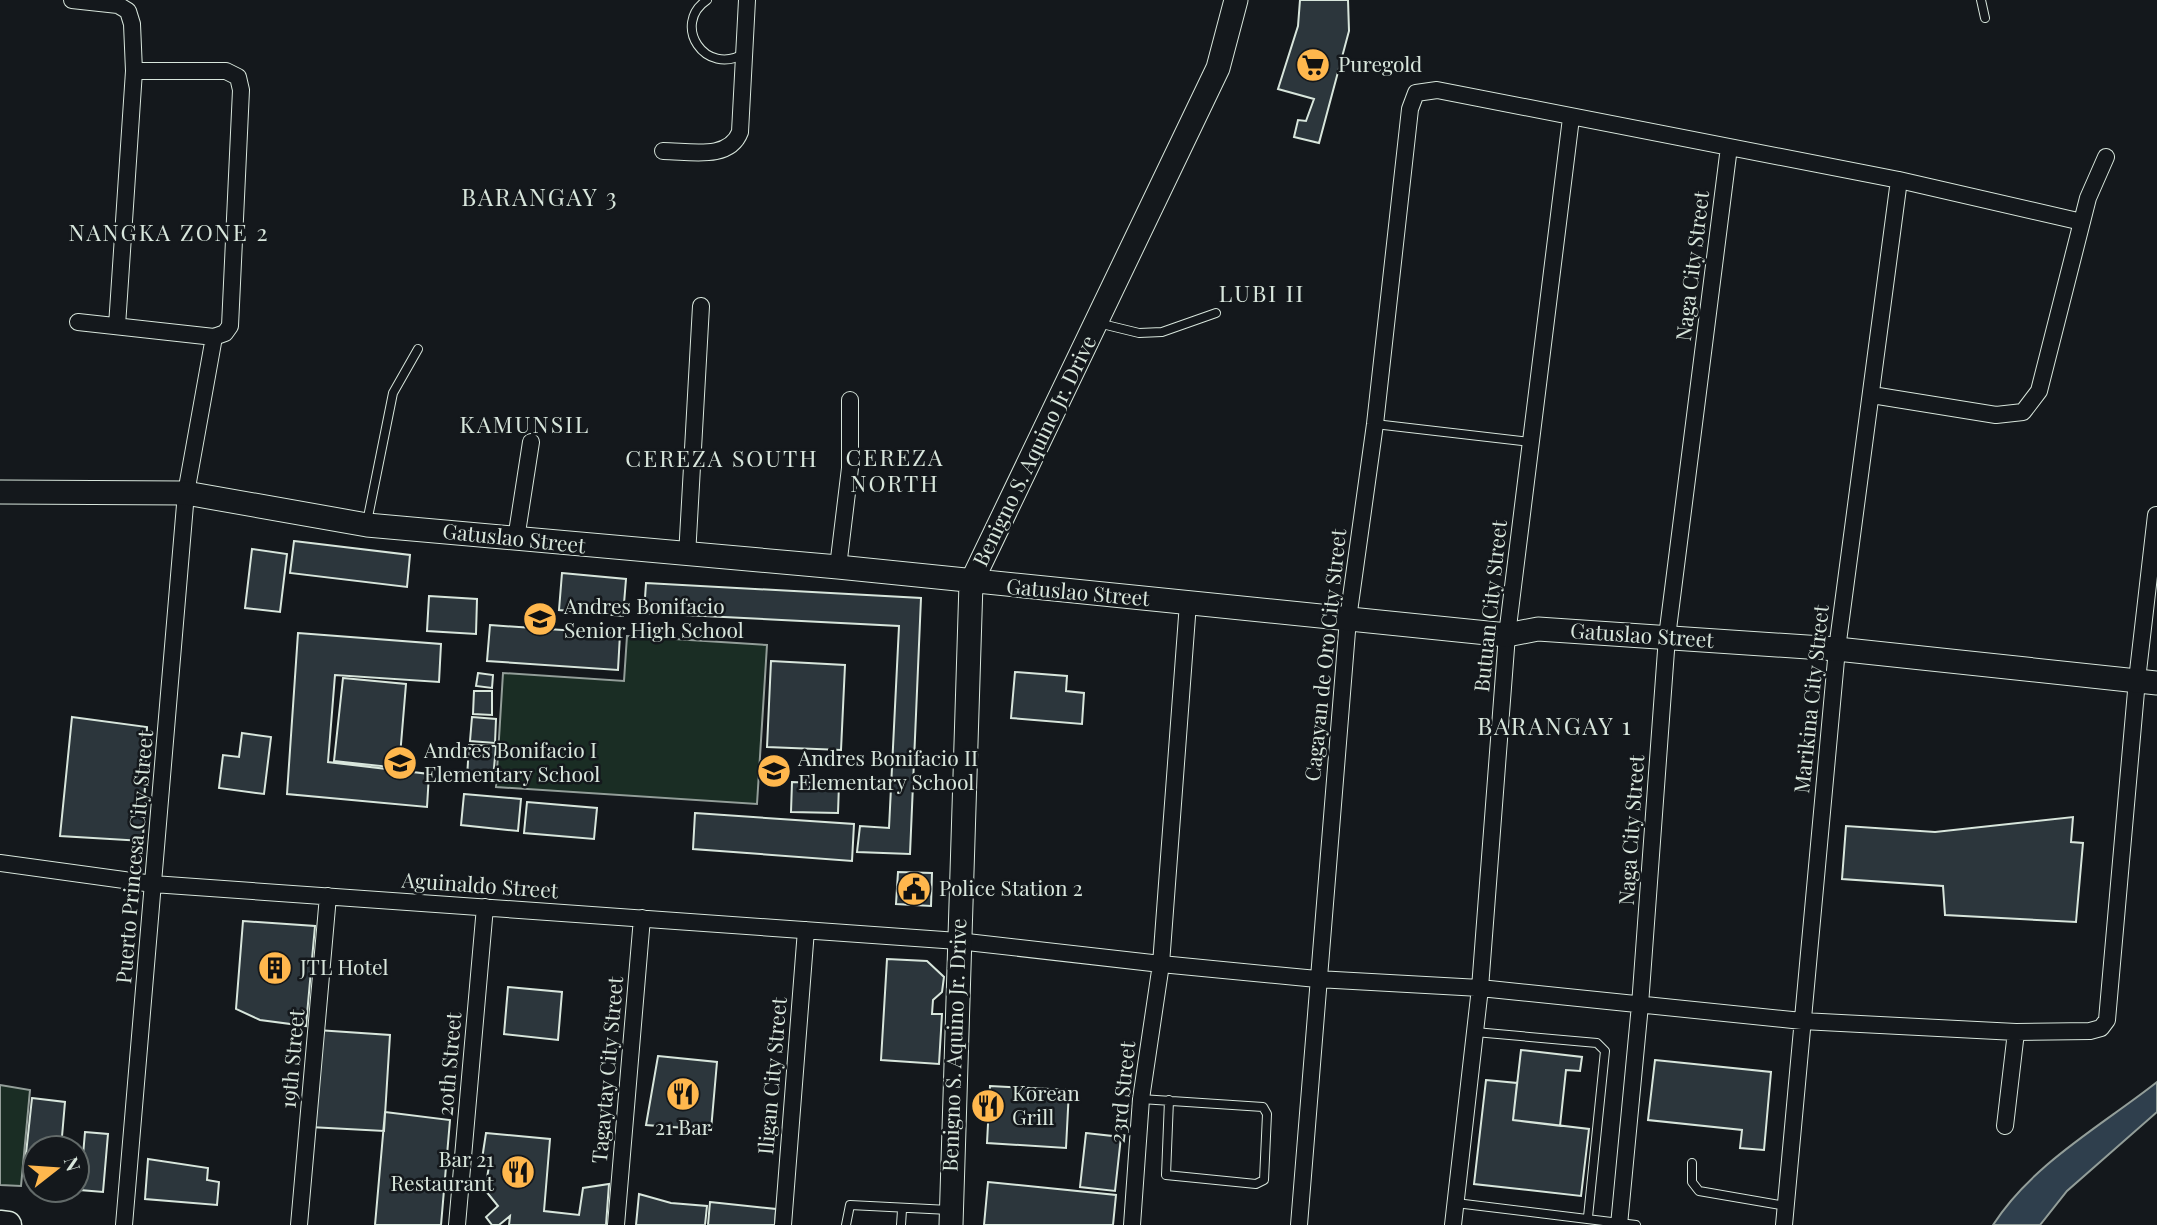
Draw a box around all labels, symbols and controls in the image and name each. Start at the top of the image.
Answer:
supermarket icon: Puregold [1294,46,1332,84]
place label: Puregold [1338,49,1422,77]
district label: BARANGAY 3 [461,180,619,212]
street label: Naga City Street [1668,189,1714,342]
district label: NANGKA ZONE 2 [68,216,270,247]
district label: LUBI II [1219,277,1305,308]
street label: Benigno S. Aquino Jr. Drive [965,330,1101,570]
district label: KAMUNSIL [460,408,590,439]
district label: CEREZA NORTH [846,441,944,498]
district label: CEREZA SOUTH [625,442,819,473]
street label: Gatuslao Street [441,516,588,559]
street label: Butuan City Street [1466,518,1512,693]
street label: Cagayan de Oro City Street [1297,527,1351,782]
street label: Gatuslao Street [1005,571,1152,611]
place label: Andres Bonifacio Senior High School [563,591,744,643]
school or university icon: Andres Bonifacio Senior High School [521,600,559,638]
street label: Marikina City Street [1786,603,1834,794]
street label: Gatuslao Street [1569,615,1715,653]
district label: BARANGAY 1 [1477,709,1633,741]
street label: Puerto Princesa City Street [108,728,158,985]
place label: Andres Bonifacio I Elementary School [423,735,600,787]
place label: Andres Bonifacio II Elementary School [797,743,978,795]
school or university icon: Andres Bonifacio I Elementary School [381,744,419,782]
school or university icon: Andres Bonifacio II Elementary School [755,752,793,790]
street label: Naga City Street [1611,753,1649,906]
street label: Aguinaldo Street [400,865,560,903]
public building icon: Police Station 2 [895,870,933,908]
place label: Police Station 2 [939,873,1083,901]
street label: Benigno S. Aquino Jr. Drive [935,918,971,1172]
building icon: JTL Hotel [256,949,294,987]
place label: JTL Hotel [299,952,389,980]
street label: Tagaytay City Street [584,975,628,1165]
street label: Iligan City Street [750,995,792,1156]
street label: 19th Street [273,1007,309,1110]
street label: 20th Street [430,1010,467,1117]
street label: 23rd Street [1102,1039,1140,1144]
restaurant icon: 21 Bar [664,1075,702,1113]
place label: Korean Grill [1012,1078,1080,1130]
restaurant icon: Korean Grill [969,1087,1007,1125]
place label: 21 Bar [655,1112,712,1140]
north arrow [21,1134,91,1204]
place label: Bar 21 Restaurant [391,1144,495,1196]
text: N [59,1153,88,1174]
restaurant icon: Bar 21 Restaurant [499,1153,537,1191]

